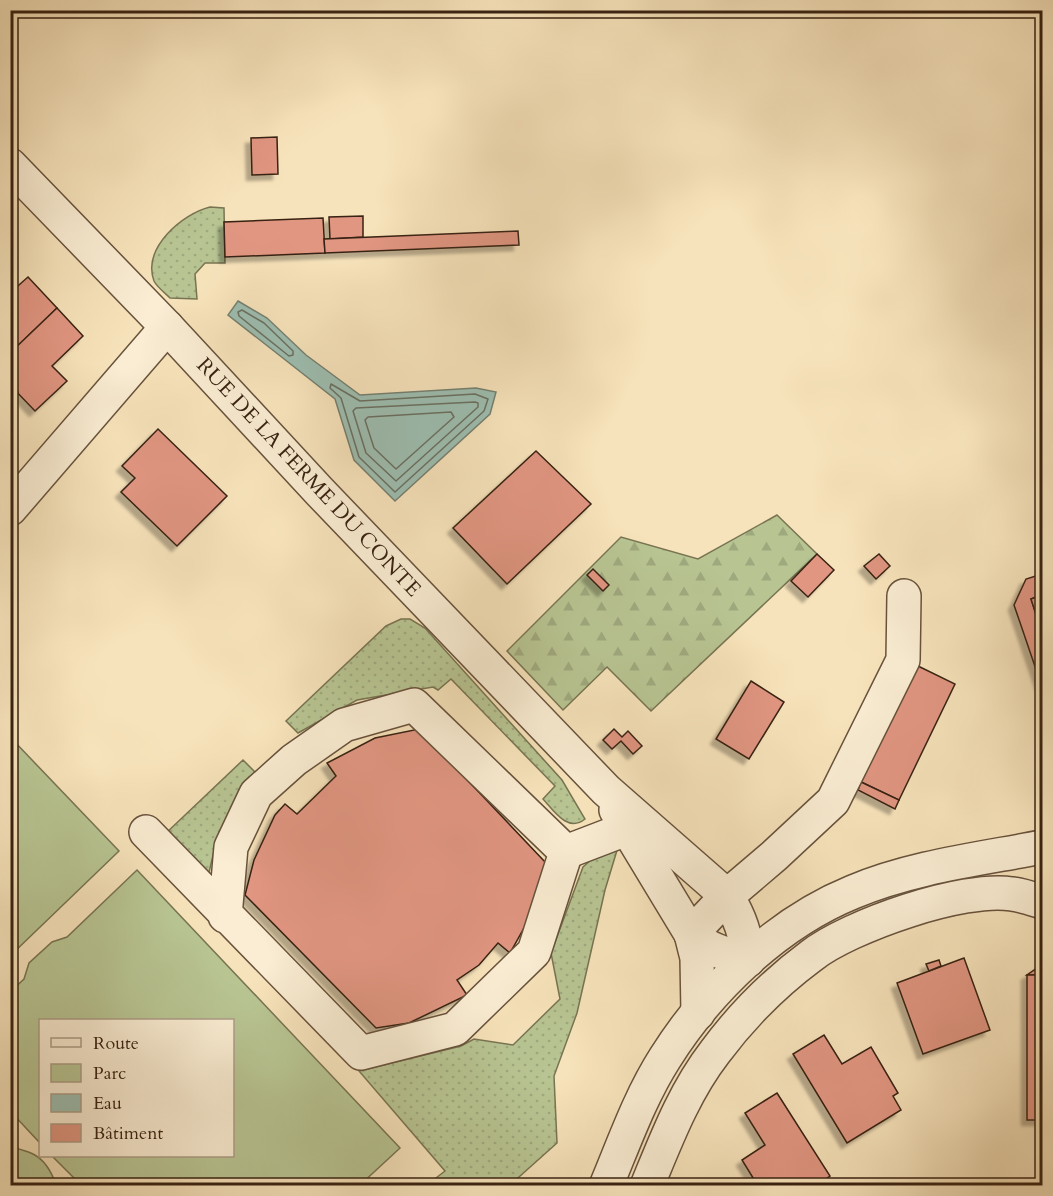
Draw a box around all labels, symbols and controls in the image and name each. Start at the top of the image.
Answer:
street label: RUE DE LA FERME DU CONTE [190,351,428,603]
legend [39,1019,234,1157]
text: Route [93,1031,139,1056]
text: Parc [93,1061,126,1086]
text: Eau [93,1091,122,1116]
text: Bâtiment [93,1121,163,1146]

